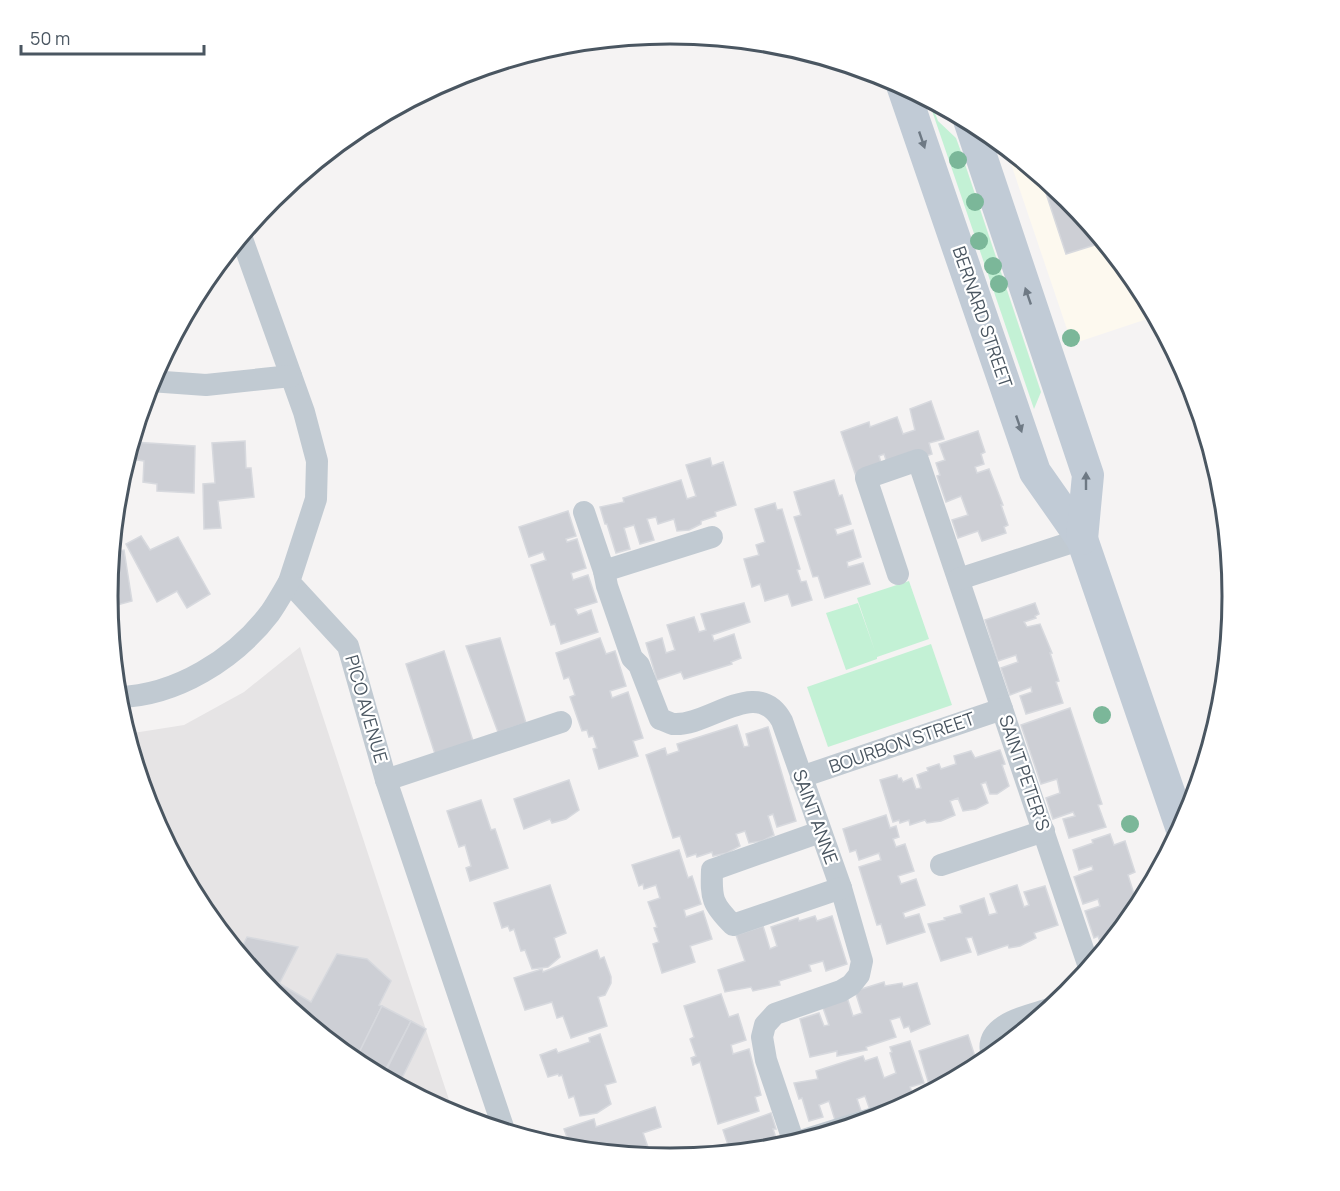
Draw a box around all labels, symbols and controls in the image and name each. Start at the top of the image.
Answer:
scale bar [21,18,204,56]
text: 50 m [30,26,70,50]
one-way arrow [917,131,927,149]
street label: BERNARD STREET [948,243,1018,391]
one-way arrow [1022,287,1032,305]
one-way arrow [1014,415,1024,433]
one-way arrow [1081,472,1091,491]
street label: PICO AVENUE [340,652,394,765]
street label: BOURBON STREET [826,706,978,778]
street label: SAINT PETER'S [994,712,1056,834]
street label: SAINT ANNE [788,766,844,867]

